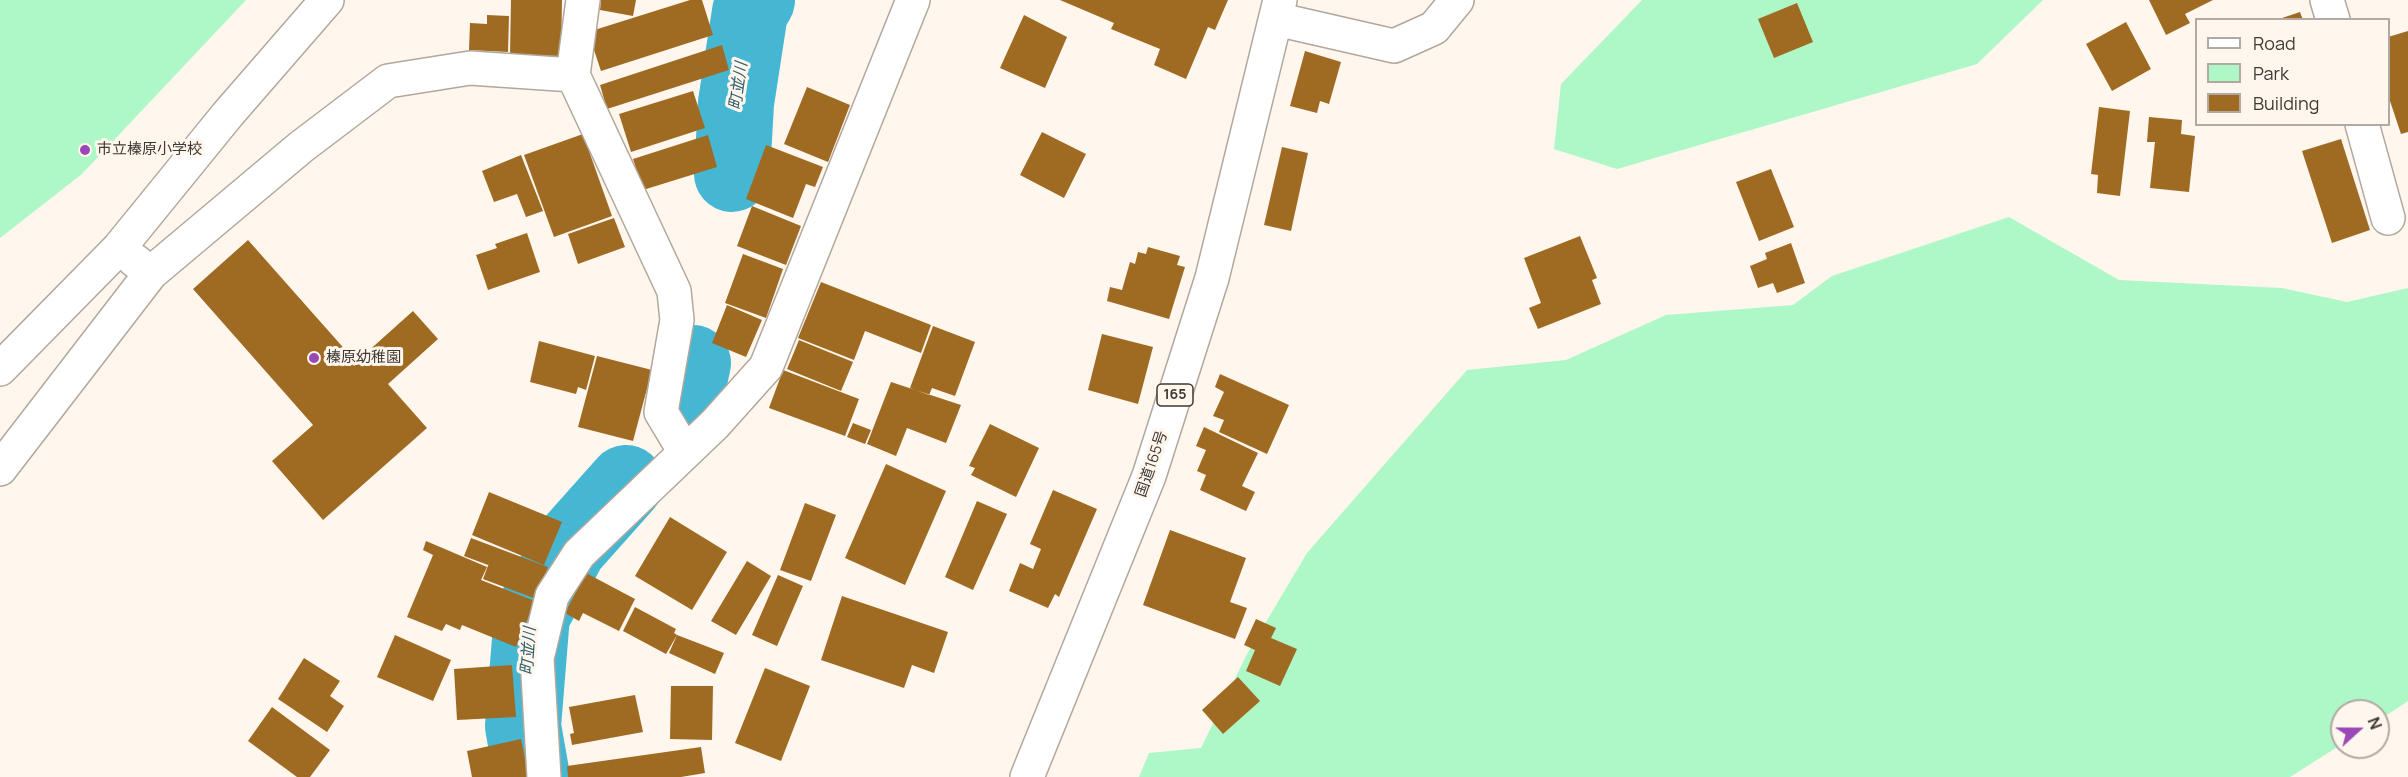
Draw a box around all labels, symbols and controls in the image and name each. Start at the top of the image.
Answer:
legend [2195,18,2390,126]
text: Road [2253,31,2296,55]
water label: 町並川 [726,61,752,111]
text: Park [2253,61,2289,85]
text: Building [2253,91,2319,115]
place label: 市立榛原小学校 [97,141,202,159]
marker: 市立榛原小学校 [78,143,92,157]
place label: 榛原幼稚園 [326,349,401,367]
marker: 榛原幼稚園 [307,351,321,365]
road number: 165 [1157,384,1193,406]
street label: 国道165号 [1132,429,1172,499]
water label: 町並川 [518,626,540,676]
north arrow [2330,699,2390,759]
text: N [2363,714,2387,733]

